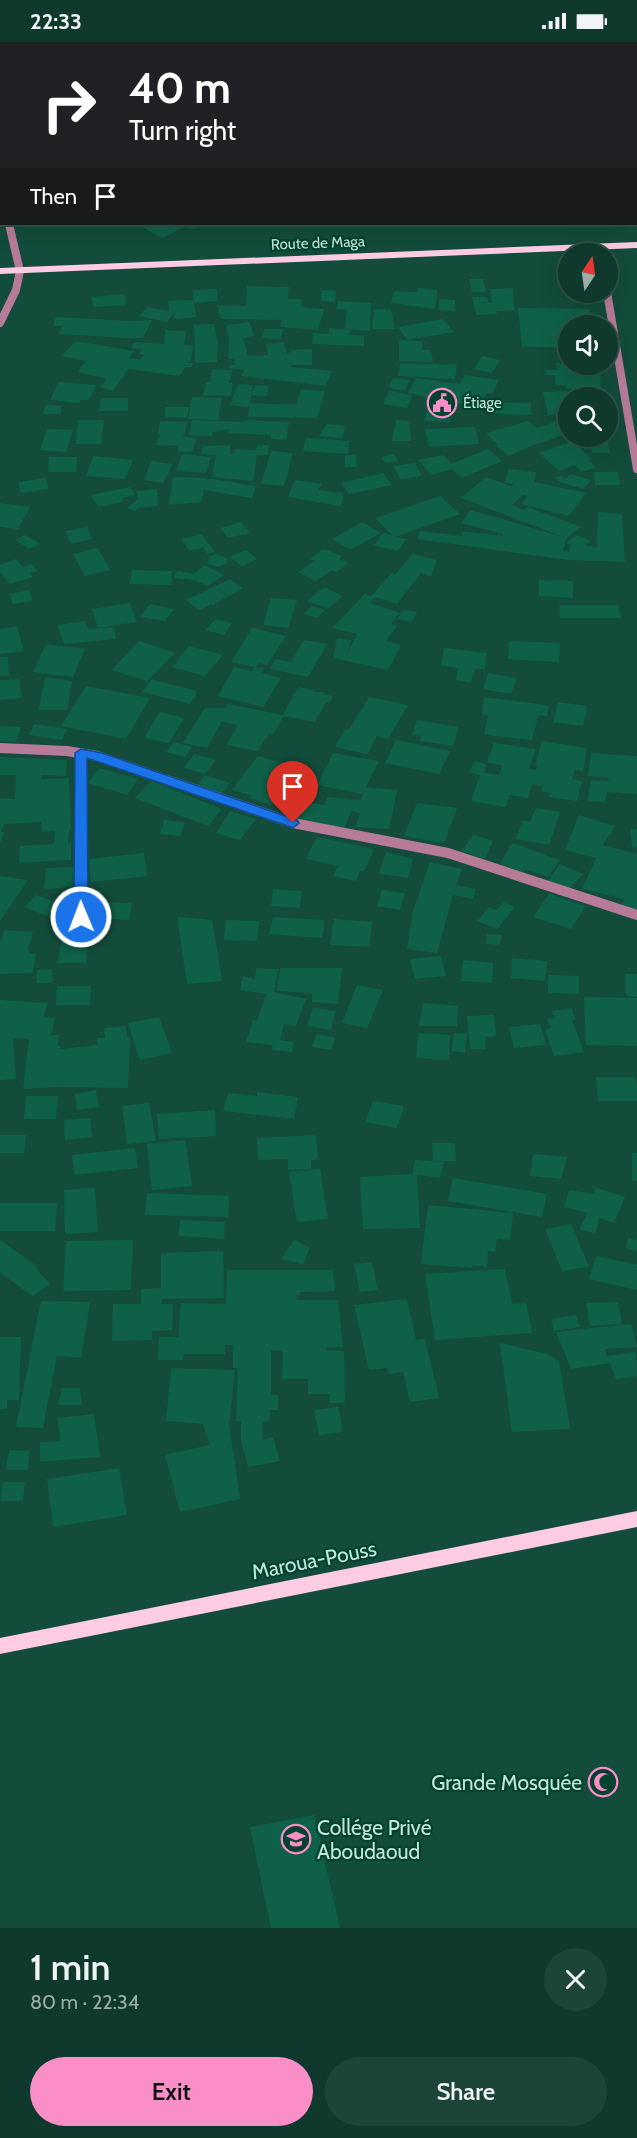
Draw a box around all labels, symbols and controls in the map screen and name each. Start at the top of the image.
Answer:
text: 22:33 [30,8,82,35]
text: 40 m [129,62,231,114]
icon: right [30,66,108,144]
text: Turn right [129,114,236,147]
icon: arrive [89,180,122,213]
text: Then [30,183,77,210]
street label: Route de Maga [271,232,366,254]
north arrow [558,243,618,303]
map controls [558,243,618,447]
button: sound [558,315,618,375]
public building icon: Étiage [426,387,458,419]
button: search [558,387,618,447]
place label: Étiage [463,393,502,412]
pin [267,761,318,823]
icon: arrive [276,770,309,803]
position arrow [49,885,113,949]
street label: Maroua-Pouss [249,1536,379,1584]
mosque icon: Grande Mosquée [587,1766,619,1798]
place label: Grande Mosquée [431,1770,582,1795]
place label: Collége Privé Aboudaoud [317,1815,432,1864]
school or university icon: Collége Privé Aboudaoud [280,1823,312,1855]
text: 1 min [30,1945,110,1989]
button: close [544,1948,607,2011]
text: 80 m · 22:34 [30,1990,139,2014]
button: Exit [30,2057,313,2126]
button: Share [325,2057,607,2126]

